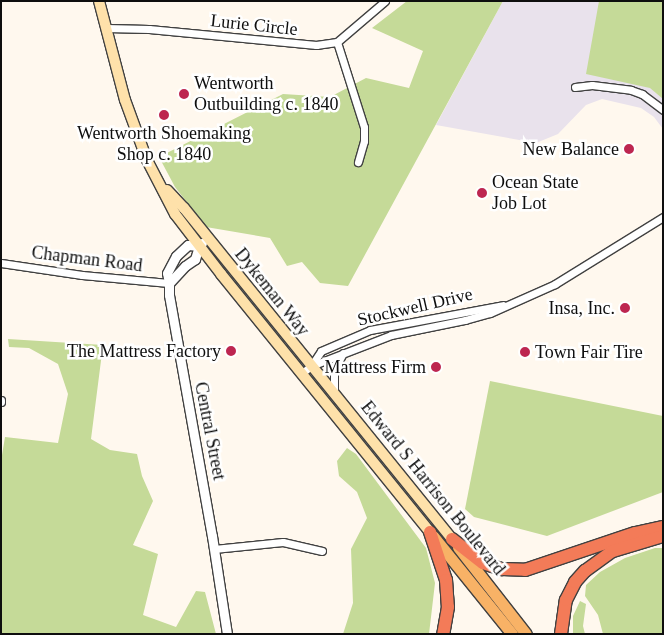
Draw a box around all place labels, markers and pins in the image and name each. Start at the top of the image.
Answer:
place label: Wentworth Outbuilding c. 1840 [194,73,338,116]
marker: Wentworth Outbuilding c. 1840 [178,88,190,100]
marker: Wentworth Shoemaking Shop c. 1840 [158,109,170,121]
place label: Wentworth Shoemaking Shop c. 1840 [77,123,251,166]
place label: New Balance [523,138,619,160]
marker: New Balance [623,143,635,155]
place label: Ocean State Job Lot [492,172,578,214]
marker: Ocean State Job Lot [476,187,488,199]
place label: Insa, Inc. [549,297,615,319]
marker: Insa, Inc. [619,302,631,314]
place label: The Mattress Factory [67,340,221,362]
place label: Town Fair Tire [535,341,643,363]
marker: The Mattress Factory [225,345,237,357]
marker: Town Fair Tire [519,346,531,358]
place label: Mattress Firm [325,356,426,378]
marker: Mattress Firm [430,361,442,373]

